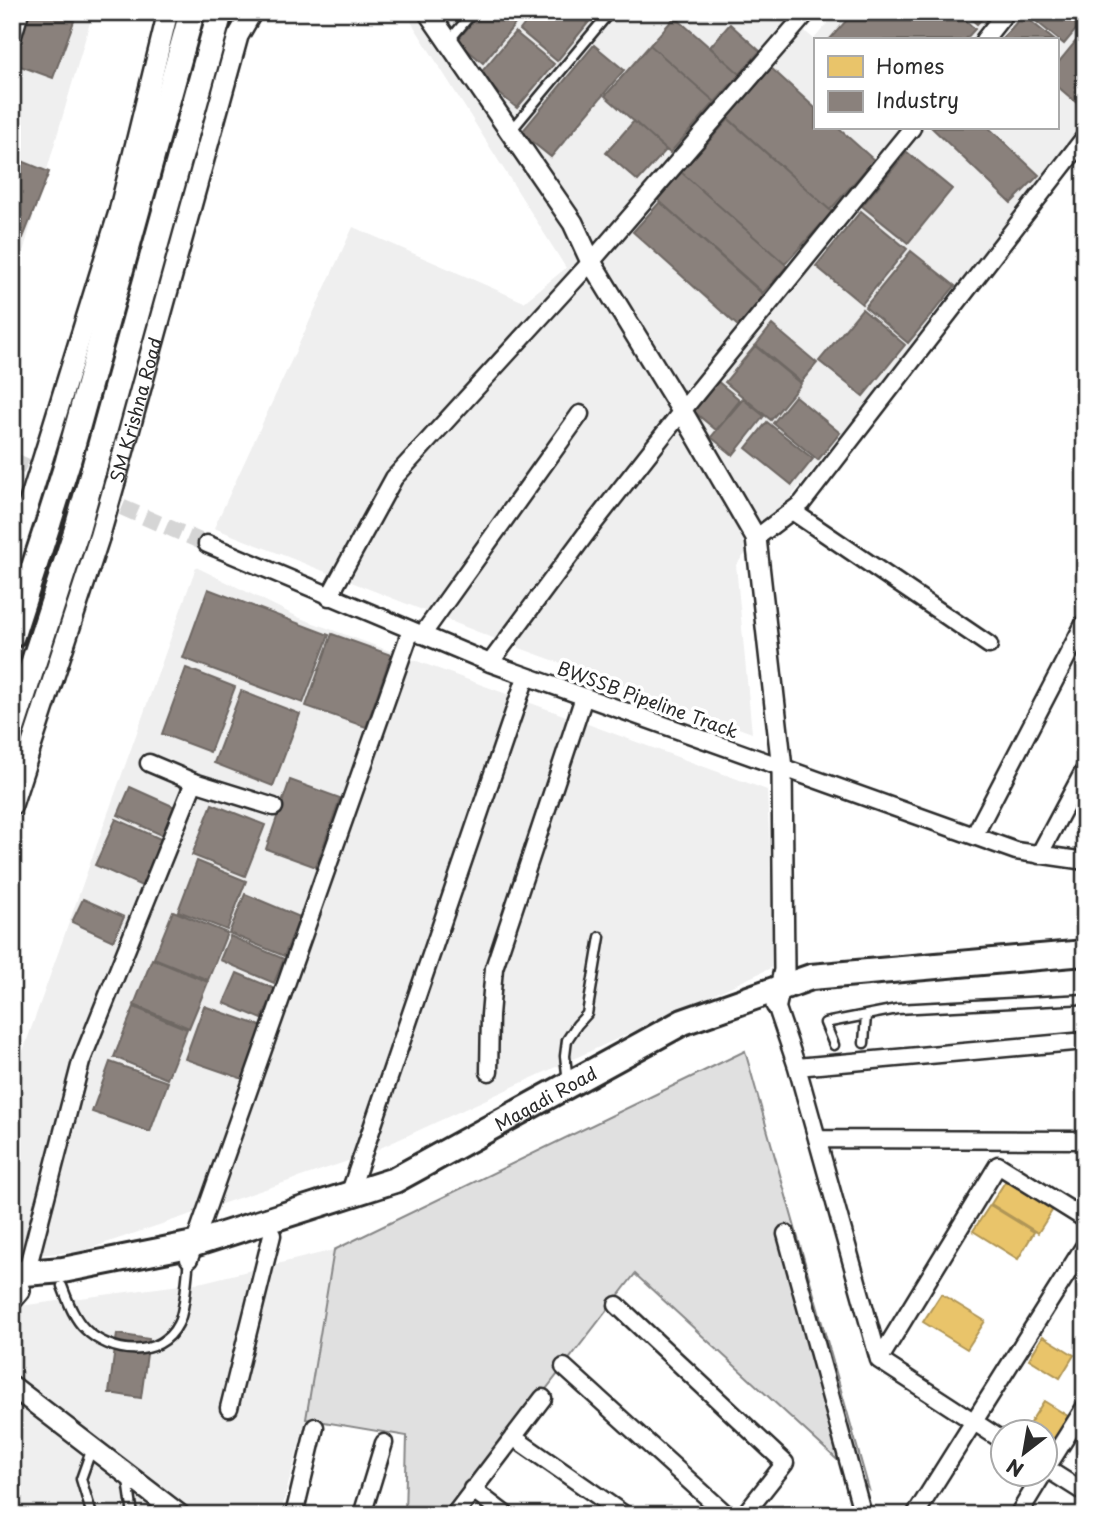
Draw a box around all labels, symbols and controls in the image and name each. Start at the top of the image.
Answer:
legend [814,38,1058,130]
text: Homes [876,49,944,81]
text: Industry [876,83,959,115]
street label: SM Krishna Road [102,334,168,486]
street label: BWSSB Pipeline Track [554,654,742,744]
street label: Magadi Road [489,1059,601,1137]
north arrow [988,1418,1058,1488]
text: N [1001,1453,1028,1484]

